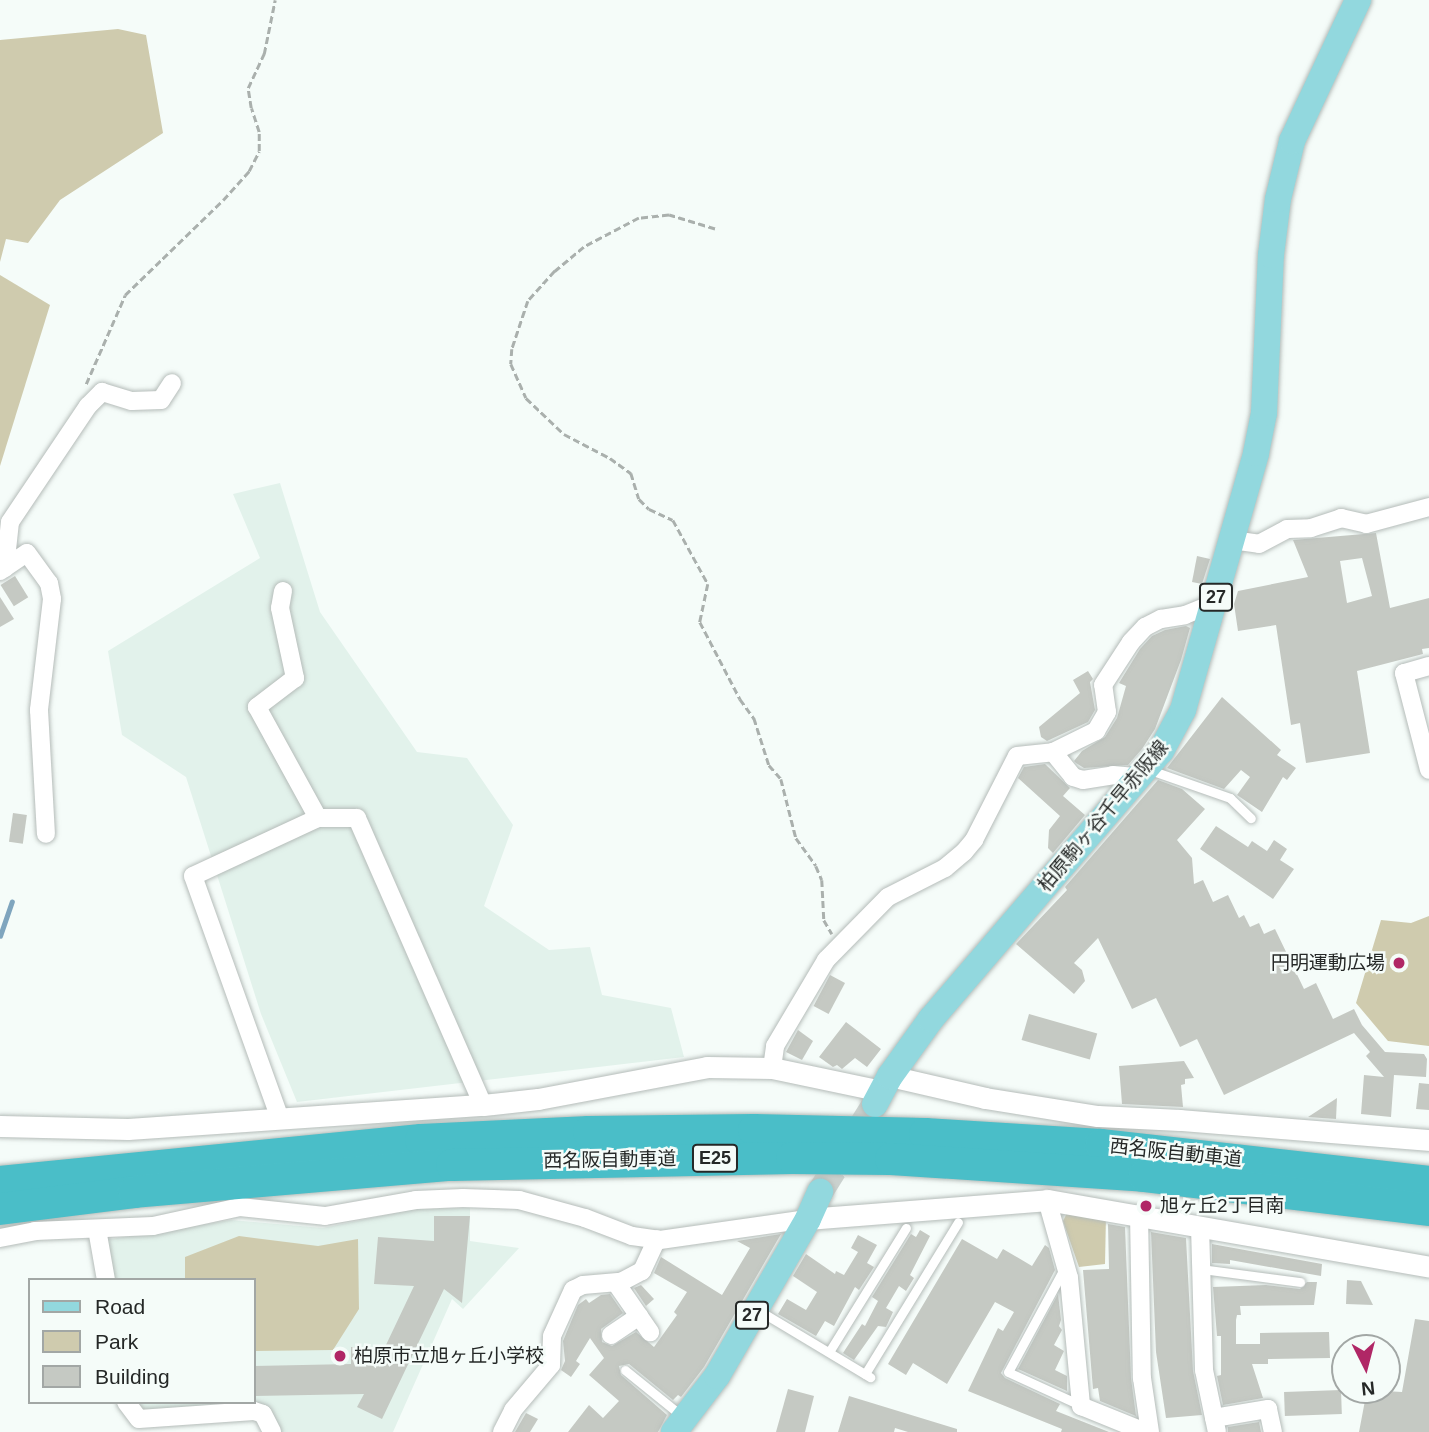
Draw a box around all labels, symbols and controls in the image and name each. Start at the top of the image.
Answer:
road number: 27 [1198,582,1234,612]
street label: 柏原駒ヶ谷千早赤阪線 [1033,736,1173,896]
place label: 円明運動広場 [1271,952,1385,974]
marker: 円明運動広場 [1391,955,1407,971]
street label: 西名阪自動車道 [1109,1135,1243,1171]
road number: E25 [690,1143,740,1172]
street label: 西名阪自動車道 [543,1147,677,1173]
place label: 旭ヶ丘2丁目南 [1160,1195,1285,1217]
marker: 旭ヶ丘2丁目南 [1138,1198,1154,1214]
legend [28,1278,256,1404]
text: Road [95,1295,145,1318]
road number: 27 [734,1300,770,1330]
text: Park [95,1330,138,1353]
north arrow [1331,1334,1401,1404]
place label: 柏原市立旭ヶ丘小学校 [354,1345,544,1367]
marker: 柏原市立旭ヶ丘小学校 [332,1348,348,1364]
text: Building [95,1365,170,1388]
text: N [1360,1377,1376,1400]

